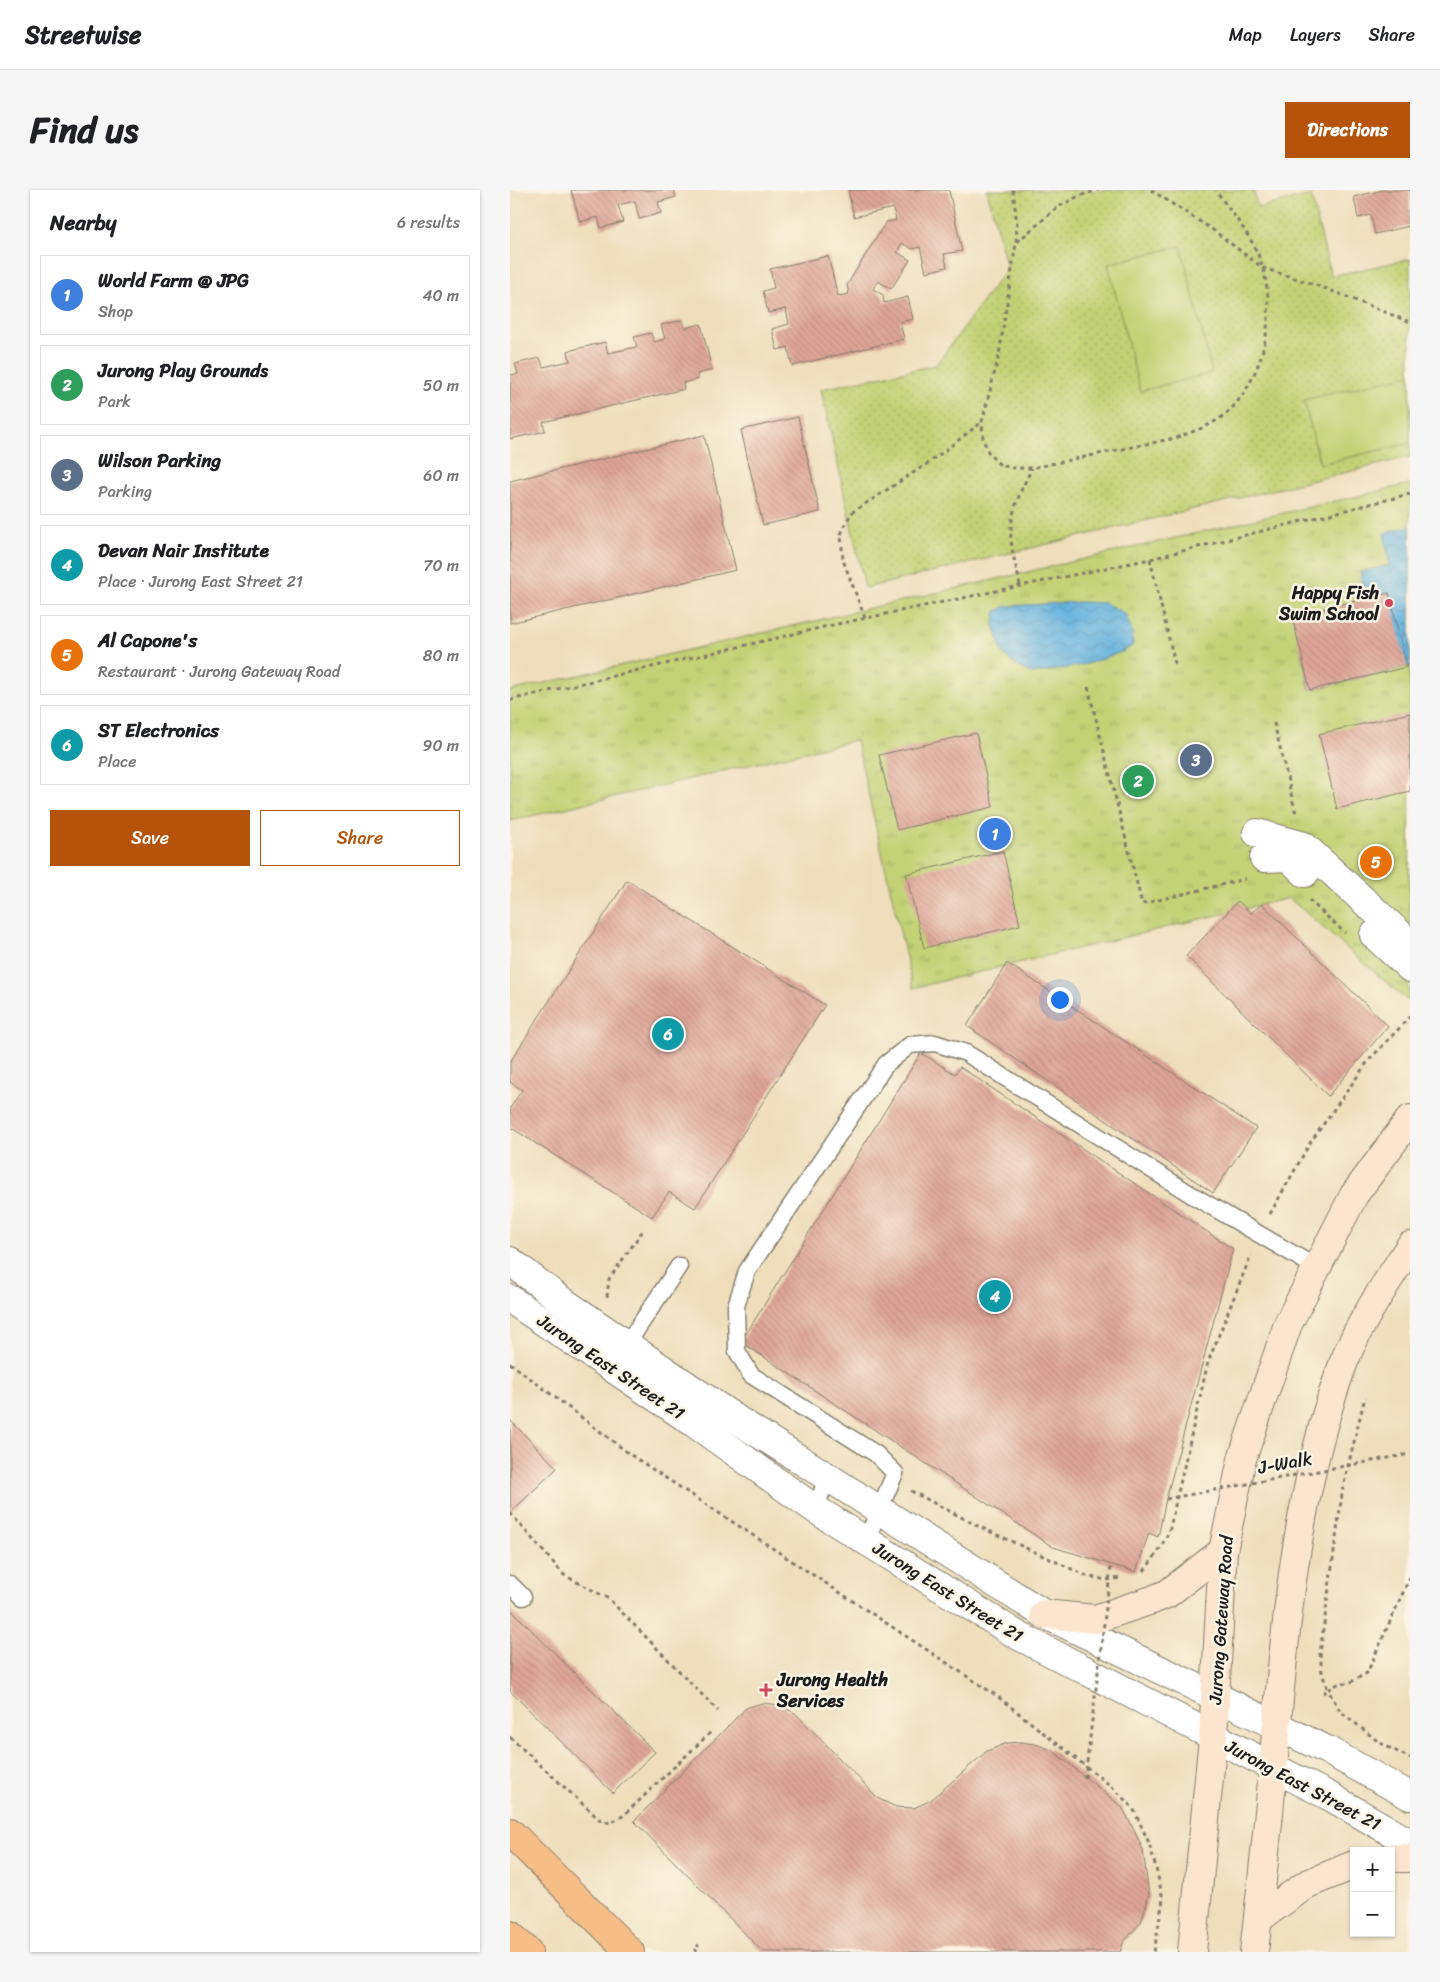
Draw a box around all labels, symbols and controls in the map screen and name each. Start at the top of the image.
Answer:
text: Streetwise [25,14,141,56]
text: Map [1229,19,1262,51]
text: Layers [1290,19,1341,51]
text: Share [1369,19,1415,51]
text: Find us [30,99,138,161]
button: Directions [1285,102,1410,158]
text: Nearby [50,204,116,242]
text: 6 results [397,208,460,237]
text: World Farm @ JPG [98,264,249,297]
text: 1 [64,281,70,310]
text: 40 m [422,281,459,310]
text: Shop [98,297,133,326]
text: Jurong Play Grounds [98,354,268,387]
text: 2 [62,371,72,400]
text: 50 m [423,371,459,400]
text: Park [98,387,131,416]
text: Wilson Parking [98,444,221,477]
text: 3 [63,461,71,490]
text: 60 m [423,461,459,490]
text: Parking [98,477,152,506]
text: Devan Nair Institute [98,534,269,567]
text: 4 [62,551,72,580]
text: 70 m [423,551,459,580]
text: Place · Jurong East Street 21 [98,567,303,596]
place label: Happy Fish Swim School [1278,577,1380,630]
marker: Happy Fish Swim School [1383,597,1395,609]
text: Al Capone's [98,624,197,657]
text: 5 [62,641,72,670]
text: 80 m [423,641,459,670]
text: Restaurant · Jurong Gateway Road [98,657,340,686]
text: ST Electronics [98,714,219,747]
text: 6 [62,731,72,760]
text: 90 m [423,731,459,760]
pin: 3 [1180,741,1212,779]
text: Place [98,747,137,776]
pin: 2 [1122,762,1154,800]
button: Save [50,810,250,866]
button: Share [260,810,460,866]
pin: 1 [979,815,1011,853]
pin: 5 [1360,843,1392,881]
your location [1047,987,1073,1013]
pin: 6 [652,1015,684,1053]
pin: 4 [979,1277,1011,1315]
street label: Jurong East Street 21 [529,1305,692,1429]
street label: J-Walk [1254,1442,1315,1484]
street label: Jurong East Street 21 [865,1532,1030,1652]
street label: Jurong Gateway Road [1199,1533,1243,1707]
place label: Jurong Health Services [776,1664,889,1717]
marker: Jurong Health Services [759,1683,773,1697]
street label: Jurong East Street 21 [1218,1730,1387,1840]
map controls [1350,1847,1395,1937]
button: + [1350,1847,1395,1892]
button: − [1350,1892,1395,1937]

